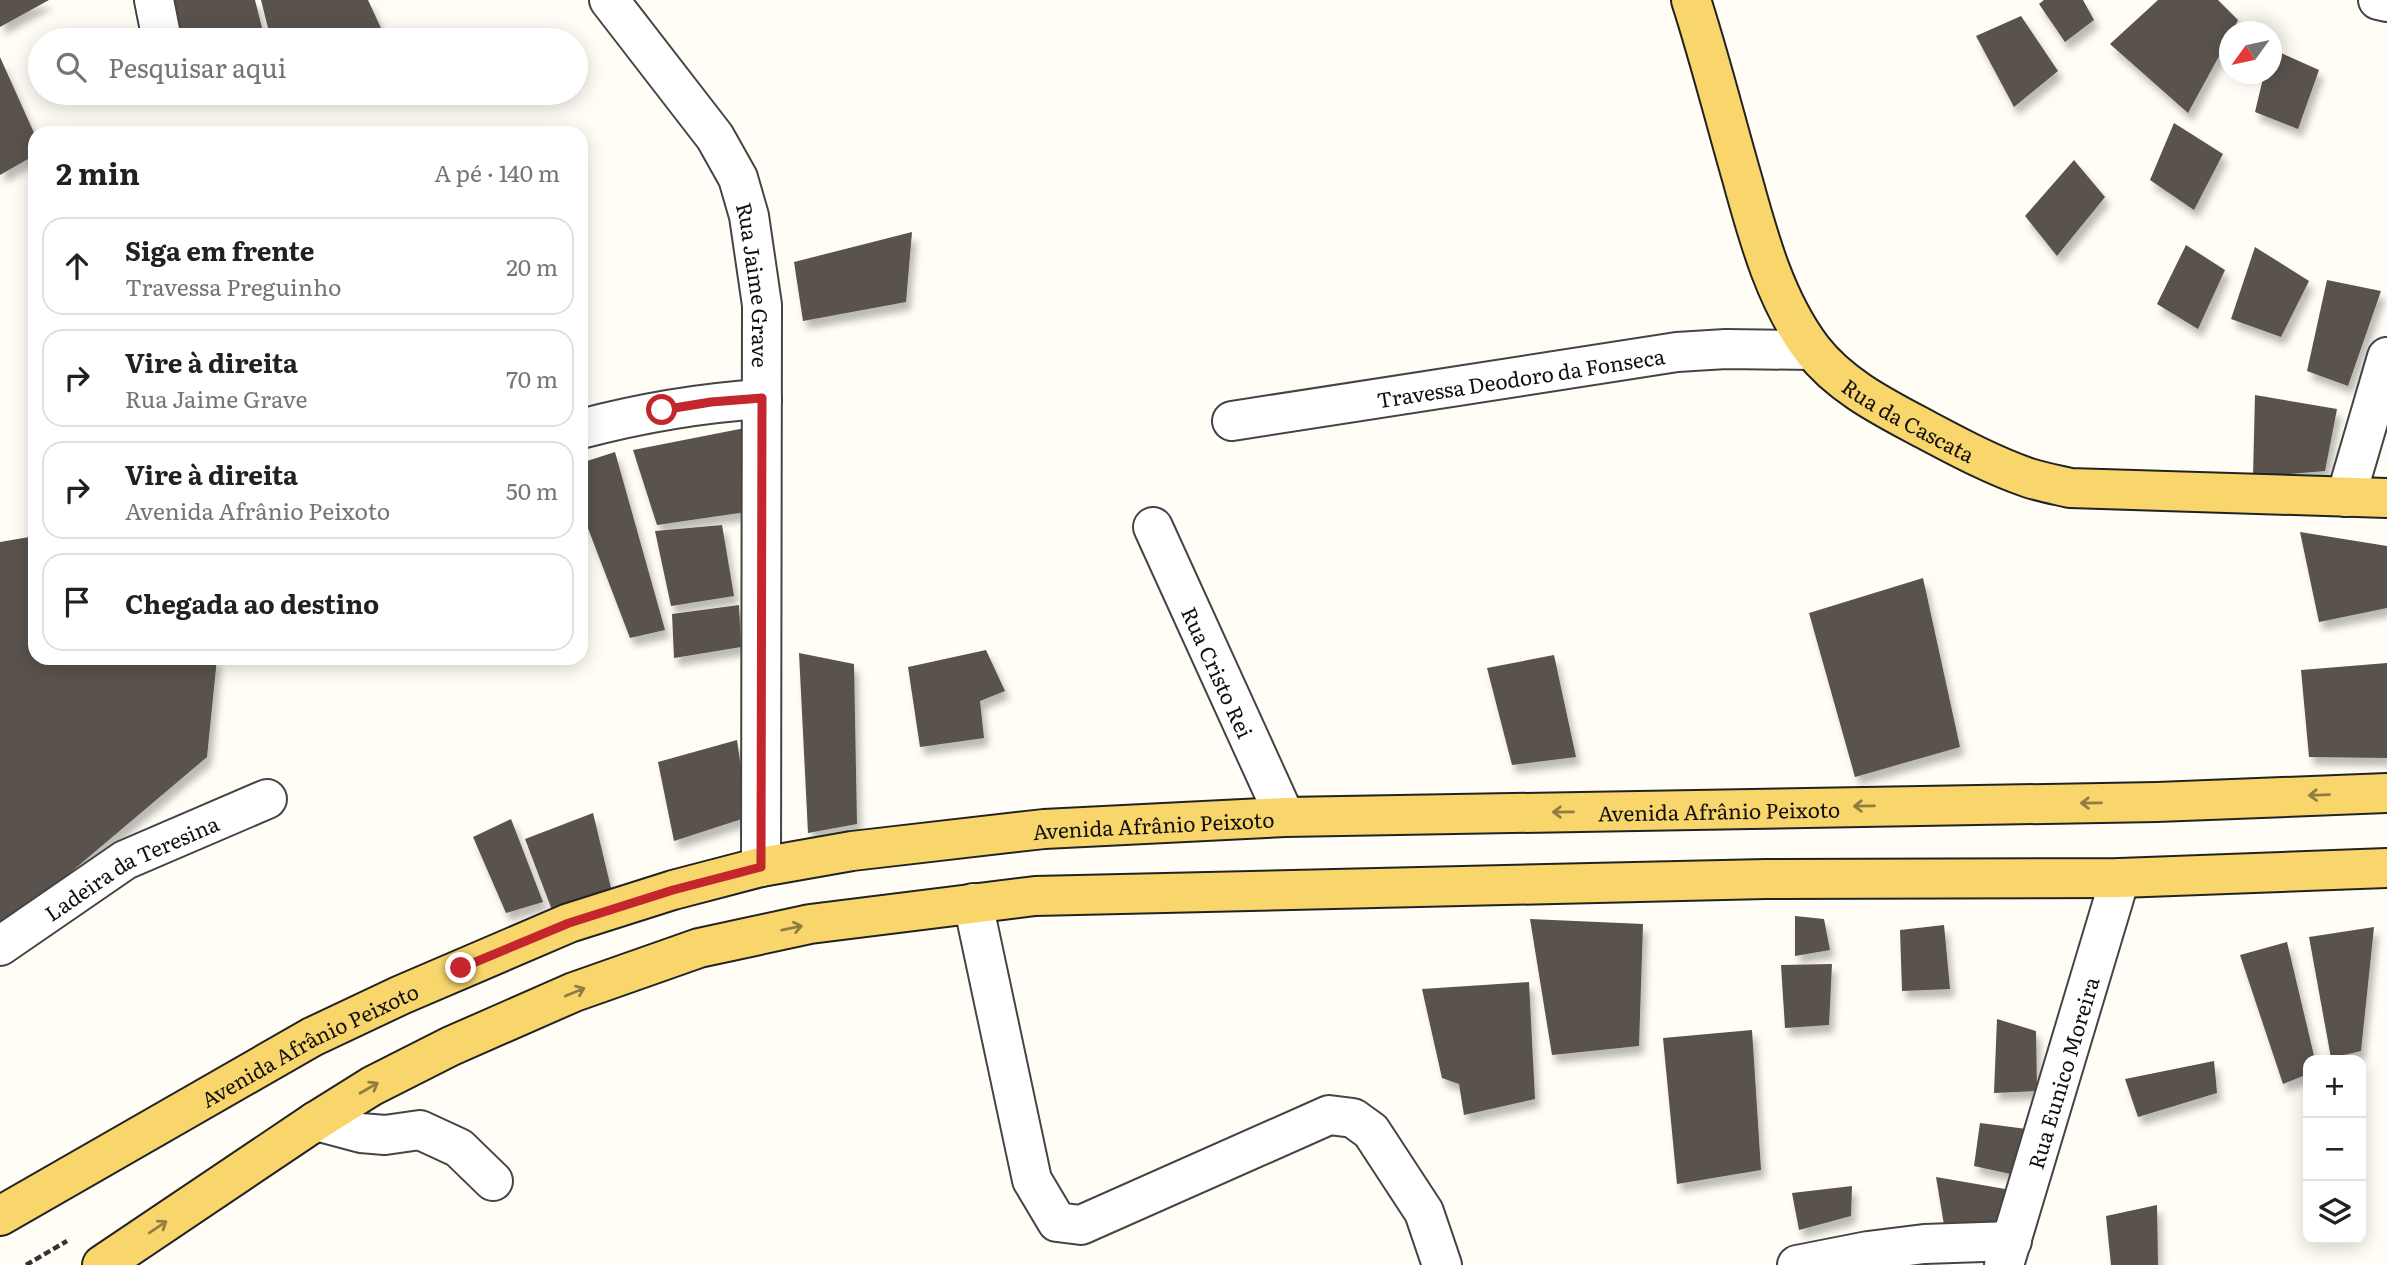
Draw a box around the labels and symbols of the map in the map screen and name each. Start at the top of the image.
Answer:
north arrow [2219,21,2282,84]
street label: Rua Jaime Grave [730,198,778,368]
street label: Travessa Deodoro da Fonseca [1374,339,1668,414]
street label: Rua da Cascata [1836,370,1981,469]
route start [646,394,677,425]
street label: Rua Cristo Rei [1175,601,1262,743]
one-way arrow [2308,789,2331,802]
street label: Avenida Afrânio Peixoto [1598,792,1840,827]
one-way arrow [2080,796,2103,809]
one-way arrow [1853,800,1876,813]
street label: Avenida Afrânio Peixoto [1031,802,1275,846]
one-way arrow [1552,805,1575,819]
street label: Ladeira da Teresina [37,806,224,927]
one-way arrow [780,920,803,934]
route end [445,952,476,983]
street label: Rua Eunico Moreira [2018,972,2105,1172]
street label: Avenida Afrânio Peixoto [194,974,423,1114]
one-way arrow [563,985,585,998]
one-way arrow [358,1081,378,1095]
one-way arrow [148,1220,167,1234]

